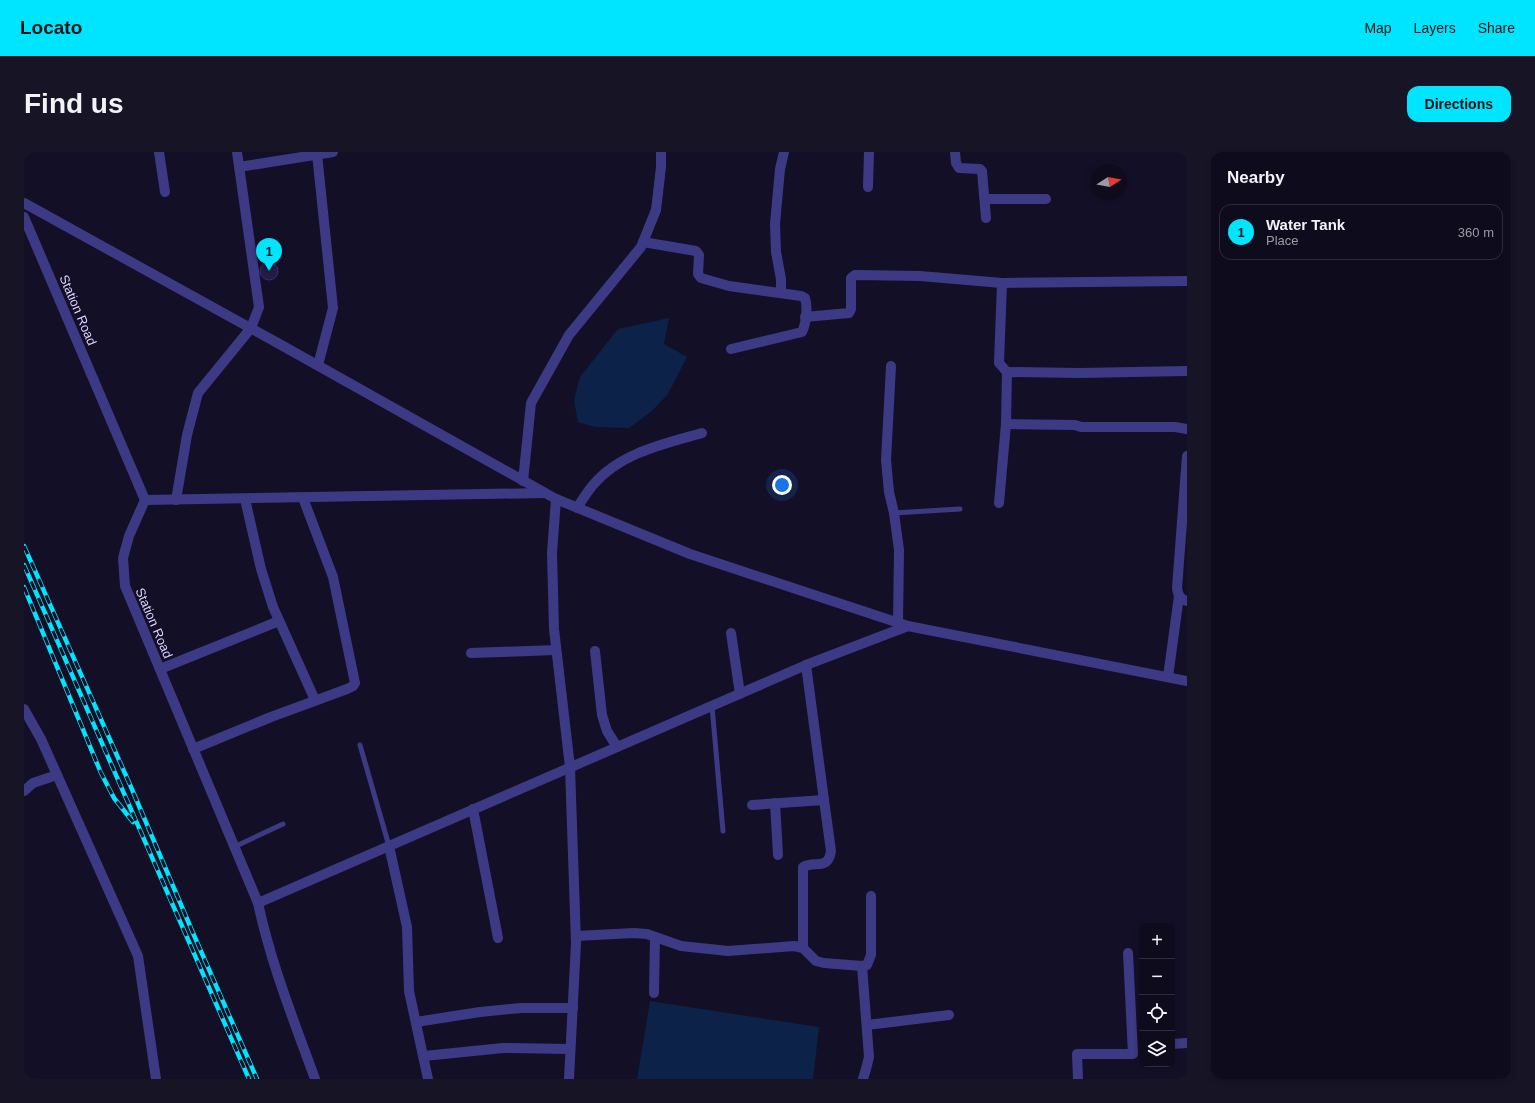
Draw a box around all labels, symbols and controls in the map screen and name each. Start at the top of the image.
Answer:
text: Locato [20,17,82,38]
text: Map [1364,20,1392,36]
text: Layers [1414,20,1456,36]
text: Share [1478,20,1515,36]
button: Directions [1407,86,1511,122]
text: Find us [24,88,124,119]
north arrow [1091,164,1127,200]
text: Nearby [1227,168,1285,187]
text: Water Tank [1266,216,1345,233]
text: 1 [1237,225,1245,240]
text: 360 m [1458,225,1494,240]
text: Place [1266,233,1299,248]
pin: 1 [256,238,282,271]
street label: Station Road [56,272,100,348]
your location [772,475,792,495]
street label: Station Road [132,585,176,661]
map controls [1139,923,1175,1067]
button: + [1139,923,1175,959]
button: − [1139,959,1175,995]
button: locate [1139,995,1175,1031]
button: layers [1139,1031,1175,1067]

